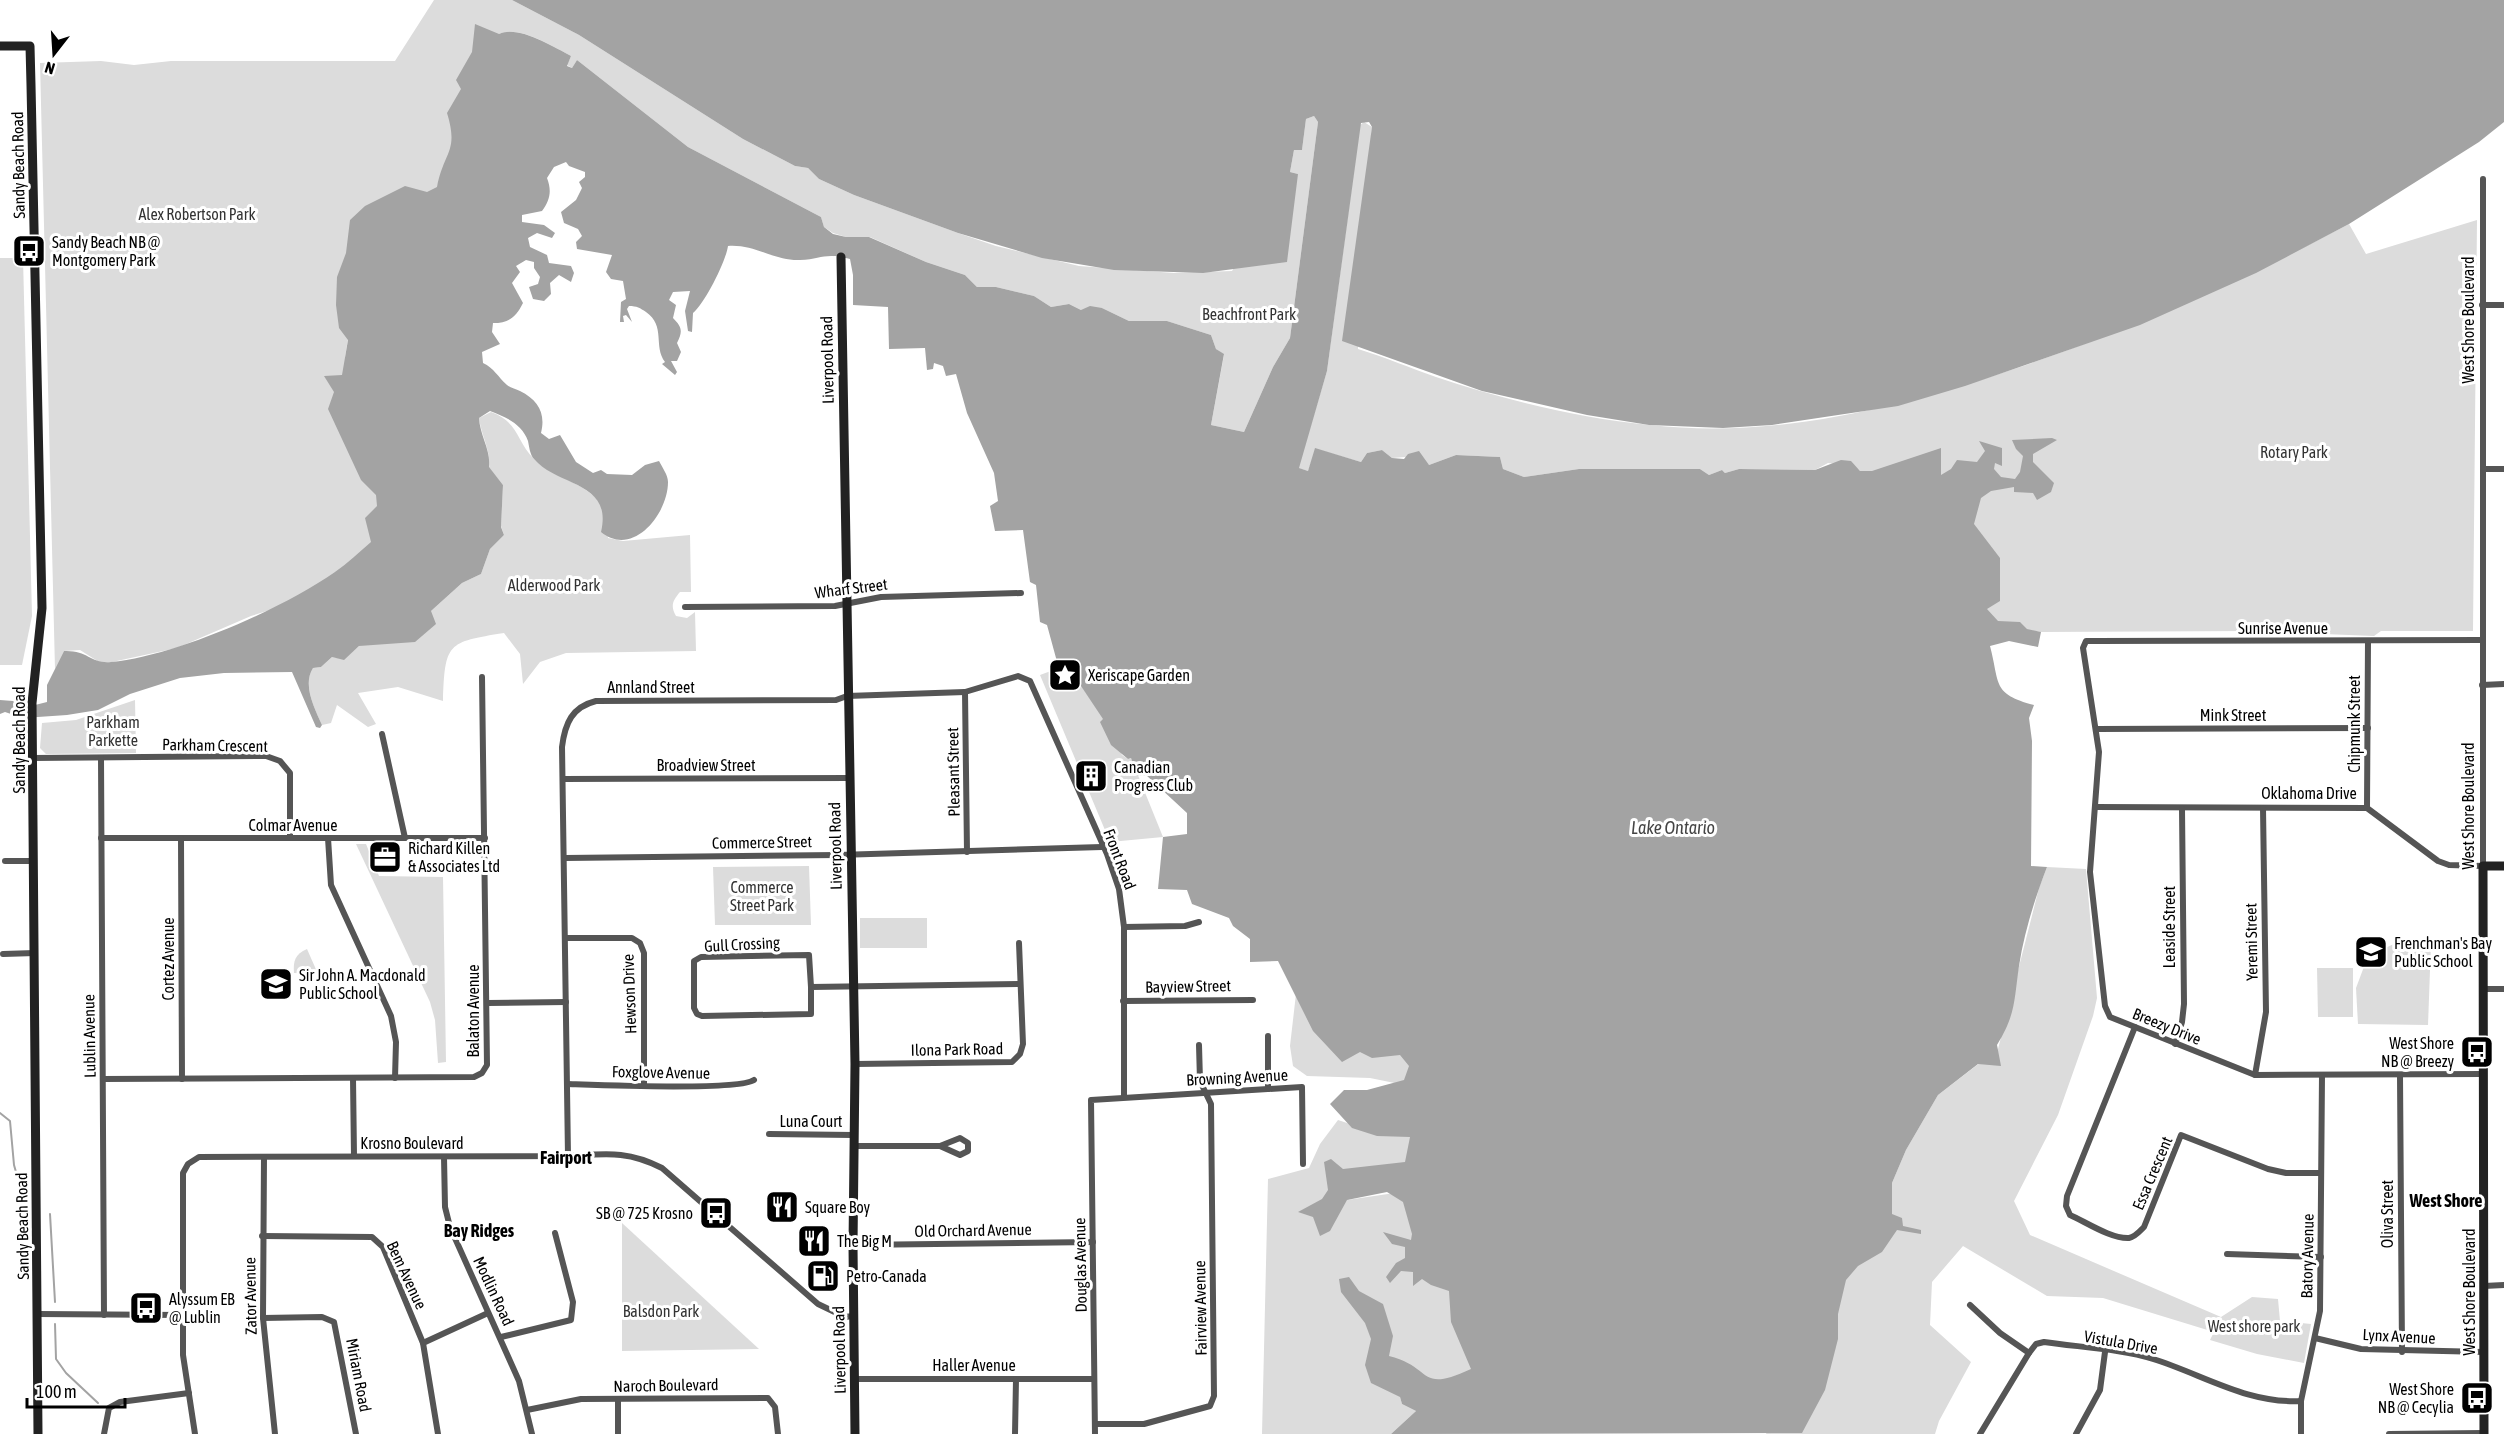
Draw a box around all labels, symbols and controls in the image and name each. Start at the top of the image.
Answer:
north arrow [24,24,84,84]
text: N [42,58,57,78]
street label: Sandy Beach Road [8,111,29,219]
park label: Alex Robertson Park [138,205,256,223]
bus stop icon: Sandy Beach NB @ Montgomery Park [11,233,47,269]
place label: Sandy Beach NB @ Montgomery Park [52,233,160,270]
street label: West Shore Boulevard [2459,256,2477,384]
park label: Beachfront Park [1202,305,1296,323]
street label: Liverpool Road [817,316,838,404]
park label: Rotary Park [2260,443,2328,462]
street label: Wharf Street [814,575,889,601]
park label: Alderwood Park [508,576,600,594]
street label: Sunrise Avenue [2238,619,2328,637]
place icon: Xeriscape Garden [1047,657,1083,693]
place label: Xeriscape Garden [1088,666,1190,685]
street label: Chipmunk Street [2345,675,2364,773]
street label: Annland Street [607,678,695,696]
street label: Sandy Beach Road [10,687,29,794]
street label: Mink Street [2200,706,2267,724]
park label: Parkham Parkette [86,713,140,749]
street label: Pleasant Street [943,727,963,817]
street label: Parkham Crescent [162,735,269,755]
street label: West Shore Boulevard [2459,742,2477,870]
street label: Broadview Street [656,756,756,774]
building icon: Canadian Progress Club [1073,758,1109,794]
place label: Canadian Progress Club [1114,758,1193,795]
street label: Oklahoma Drive [2261,784,2357,802]
street label: Liverpool Road [825,802,846,890]
street label: Colmar Avenue [248,816,338,834]
water label: Lake Ontario [1631,817,1715,838]
street label: Front Road [1100,826,1140,892]
street label: Commerce Street [712,832,813,852]
office icon: Richard Killen & Associates Ltd [367,839,403,875]
place label: Richard Killen & Associates Ltd [408,839,500,875]
park label: Commerce Street Park [730,878,794,914]
street label: Leaside Street [2160,885,2178,968]
street label: Yeremi Street [2241,903,2261,981]
street label: Cortez Avenue [159,917,177,1001]
street label: Gull Crossing [704,933,781,956]
school or university icon: Frenchman's Bay Public School [2353,934,2389,970]
place label: Frenchman's Bay Public School [2394,934,2492,970]
street label: Hewson Drive [619,954,639,1034]
street label: Balaton Avenue [464,965,482,1057]
school or university icon: Sir John A. Macdonald Public School [258,966,294,1002]
place label: Sir John A. Macdonald Public School [299,966,426,1002]
street label: Bayview Street [1145,976,1231,997]
street label: Lublin Avenue [79,994,99,1078]
street label: Breezy Drive [2130,1004,2204,1049]
place label: West Shore NB @ Breezy [2381,1034,2454,1071]
bus stop icon: West Shore NB @ Breezy [2459,1034,2495,1070]
street label: Ilona Park Road [911,1039,1003,1059]
street label: Foxglove Avenue [612,1062,710,1083]
street label: Browning Avenue [1186,1065,1288,1090]
street label: Luna Court [780,1112,843,1130]
street label: Essa Crescent [2128,1133,2176,1212]
street label: Krosno Boulevard [360,1134,464,1152]
district label: Fairport [540,1147,593,1168]
street label: Sandy Beach Road [12,1172,33,1280]
street label: Oliva Street [2378,1179,2396,1248]
restaurant icon: Square Boy [764,1189,800,1225]
district label: West Shore [2409,1190,2482,1211]
bus stop icon: SB @ 725 Krosno [698,1195,734,1231]
place label: Square Boy [805,1198,871,1217]
place label: SB @ 725 Krosno [596,1204,693,1222]
street label: Batory Avenue [2297,1213,2318,1299]
street label: Douglas Avenue [1070,1217,1091,1313]
district label: Bay Ridges [444,1220,515,1241]
street label: Old Orchard Avenue [914,1220,1032,1240]
restaurant icon: The Big M [796,1223,832,1259]
street label: West Shore Boulevard [2460,1228,2478,1356]
place label: The Big M [837,1232,892,1251]
street label: Bem Avenue [383,1238,431,1312]
street label: Modlin Road [470,1254,518,1328]
street label: Zator Avenue [240,1257,260,1335]
fuel station icon: Petro-Canada [805,1258,841,1294]
street label: Fairview Avenue [1190,1260,1210,1356]
place label: Petro-Canada [846,1267,927,1285]
bus stop icon: Alyssum EB @ Lublin [128,1290,164,1326]
place label: Alyssum EB @ Lublin [169,1290,235,1326]
park label: Balsdon Park [623,1302,699,1320]
street label: Liverpool Road [829,1306,850,1394]
park label: West shore park [2208,1317,2300,1336]
street label: Lynx Avenue [2362,1325,2436,1348]
street label: Vistula Drive [2083,1327,2159,1357]
street label: Miriam Road [343,1337,375,1413]
street label: Haller Avenue [932,1356,1016,1374]
scale bar [27,1371,124,1409]
street label: Naroch Boulevard [613,1375,719,1395]
place label: West Shore NB @ Cecylia [2378,1380,2454,1417]
bus stop icon: West Shore NB @ Cecylia [2459,1380,2495,1416]
text: 100 m [36,1381,77,1402]

